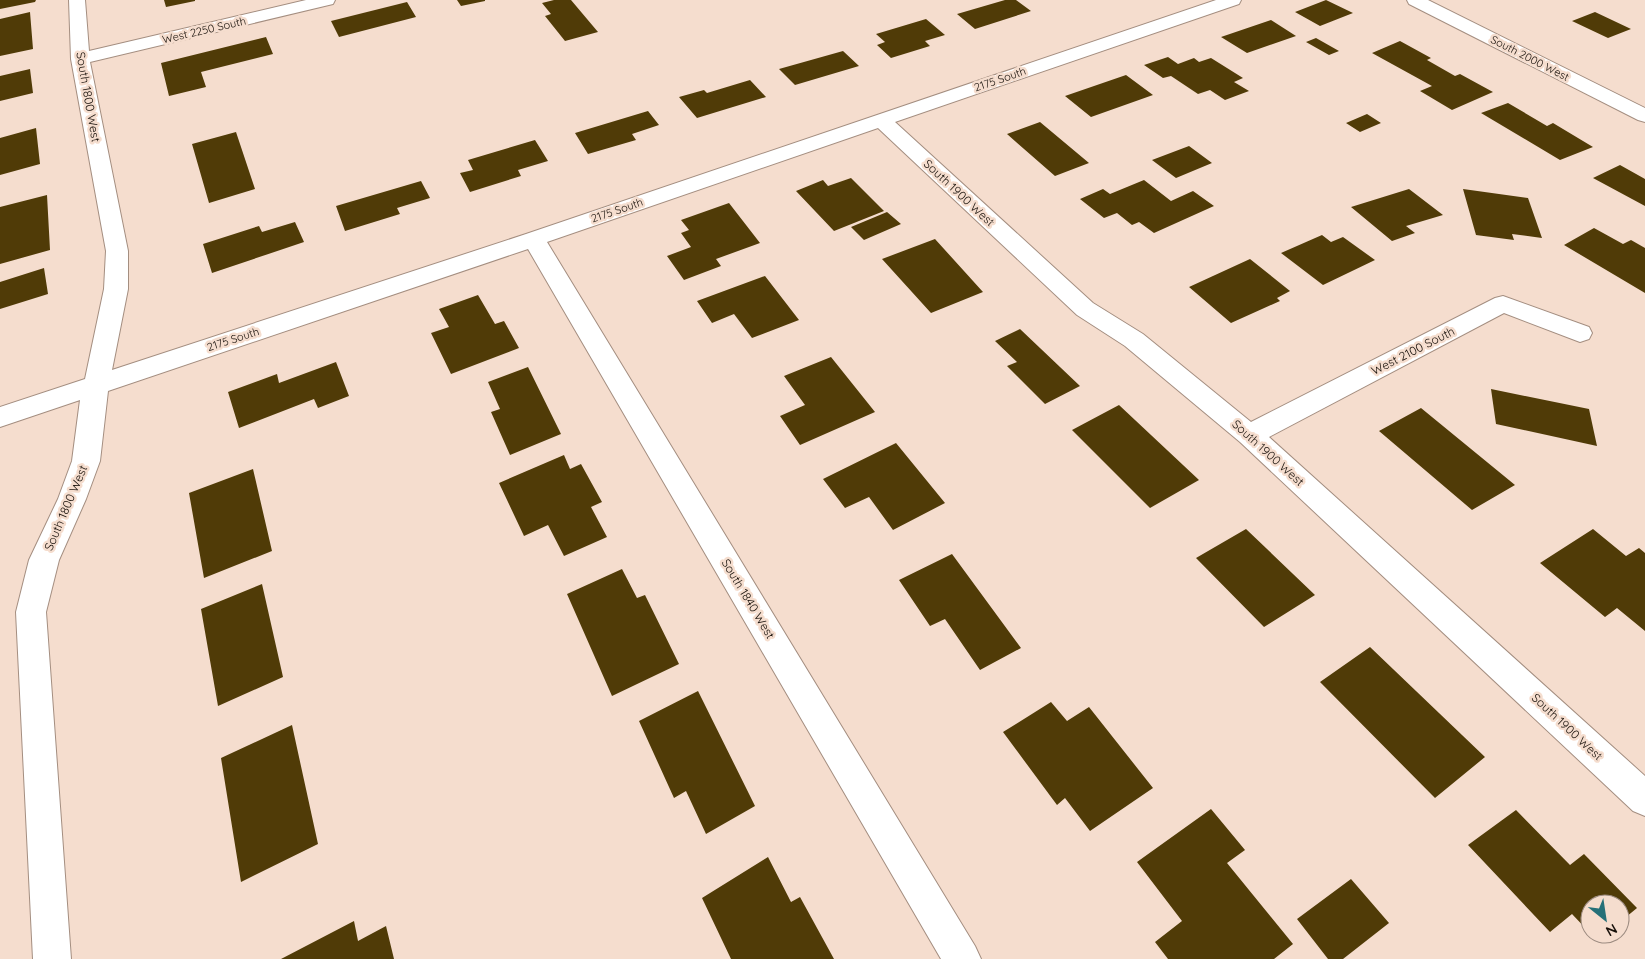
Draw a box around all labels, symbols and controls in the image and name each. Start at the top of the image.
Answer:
street label: West 2250 South [161,14,247,46]
street label: South 2000 West [1488,32,1572,84]
street label: South 1800 West [73,51,104,143]
street label: 2175 South [972,64,1028,94]
street label: South 1900 West [921,156,998,229]
street label: 2175 South [589,195,645,225]
street label: West 2100 South [1369,323,1457,378]
street label: 2175 South [205,324,261,354]
street label: South 1900 West [1229,416,1307,489]
street label: South 1800 West [41,463,90,553]
street label: South 1840 West [719,556,778,641]
street label: South 1900 West [1529,690,1606,763]
north arrow [1580,894,1630,944]
text: N [1603,920,1620,941]

